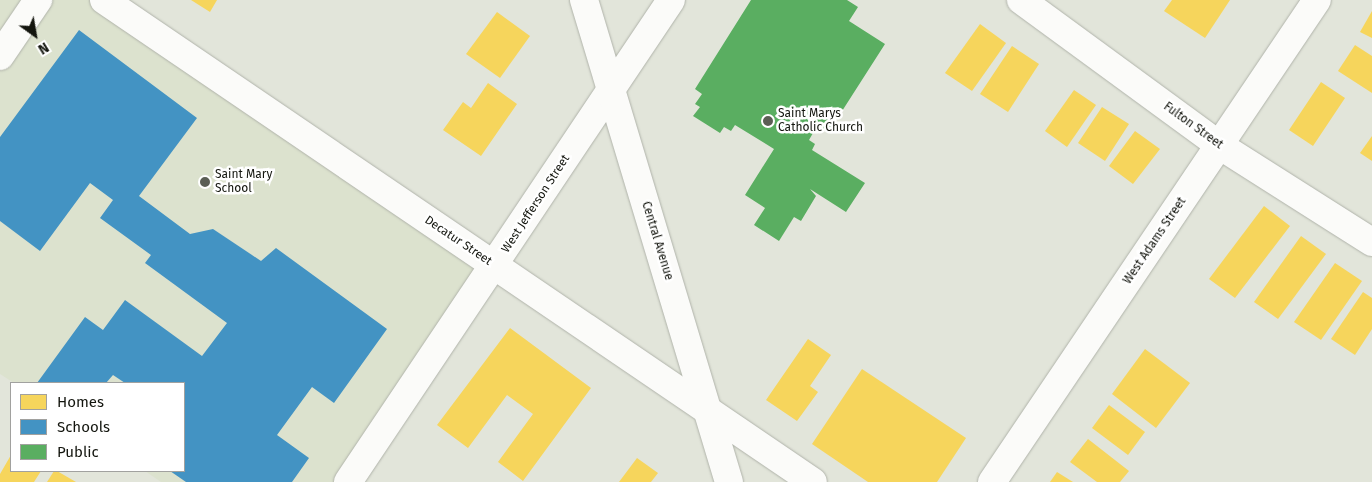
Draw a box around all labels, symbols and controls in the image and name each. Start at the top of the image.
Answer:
north arrow [10,10,60,60]
text: N [35,38,52,58]
street label: Fulton Street [1161,100,1225,152]
place label: Saint Marys Catholic Church [778,107,863,135]
marker: Saint Marys Catholic Church [762,115,774,127]
street label: West Jefferson Street [499,152,573,256]
place label: Saint Mary School [215,168,272,196]
marker: Saint Mary School [199,176,211,188]
street label: West Adams Street [1121,195,1189,287]
street label: Central Avenue [638,200,676,282]
street label: Decatur Street [422,213,494,269]
legend [10,382,185,472]
text: Homes [57,393,104,411]
text: Schools [57,418,110,436]
text: Public [57,443,99,461]

